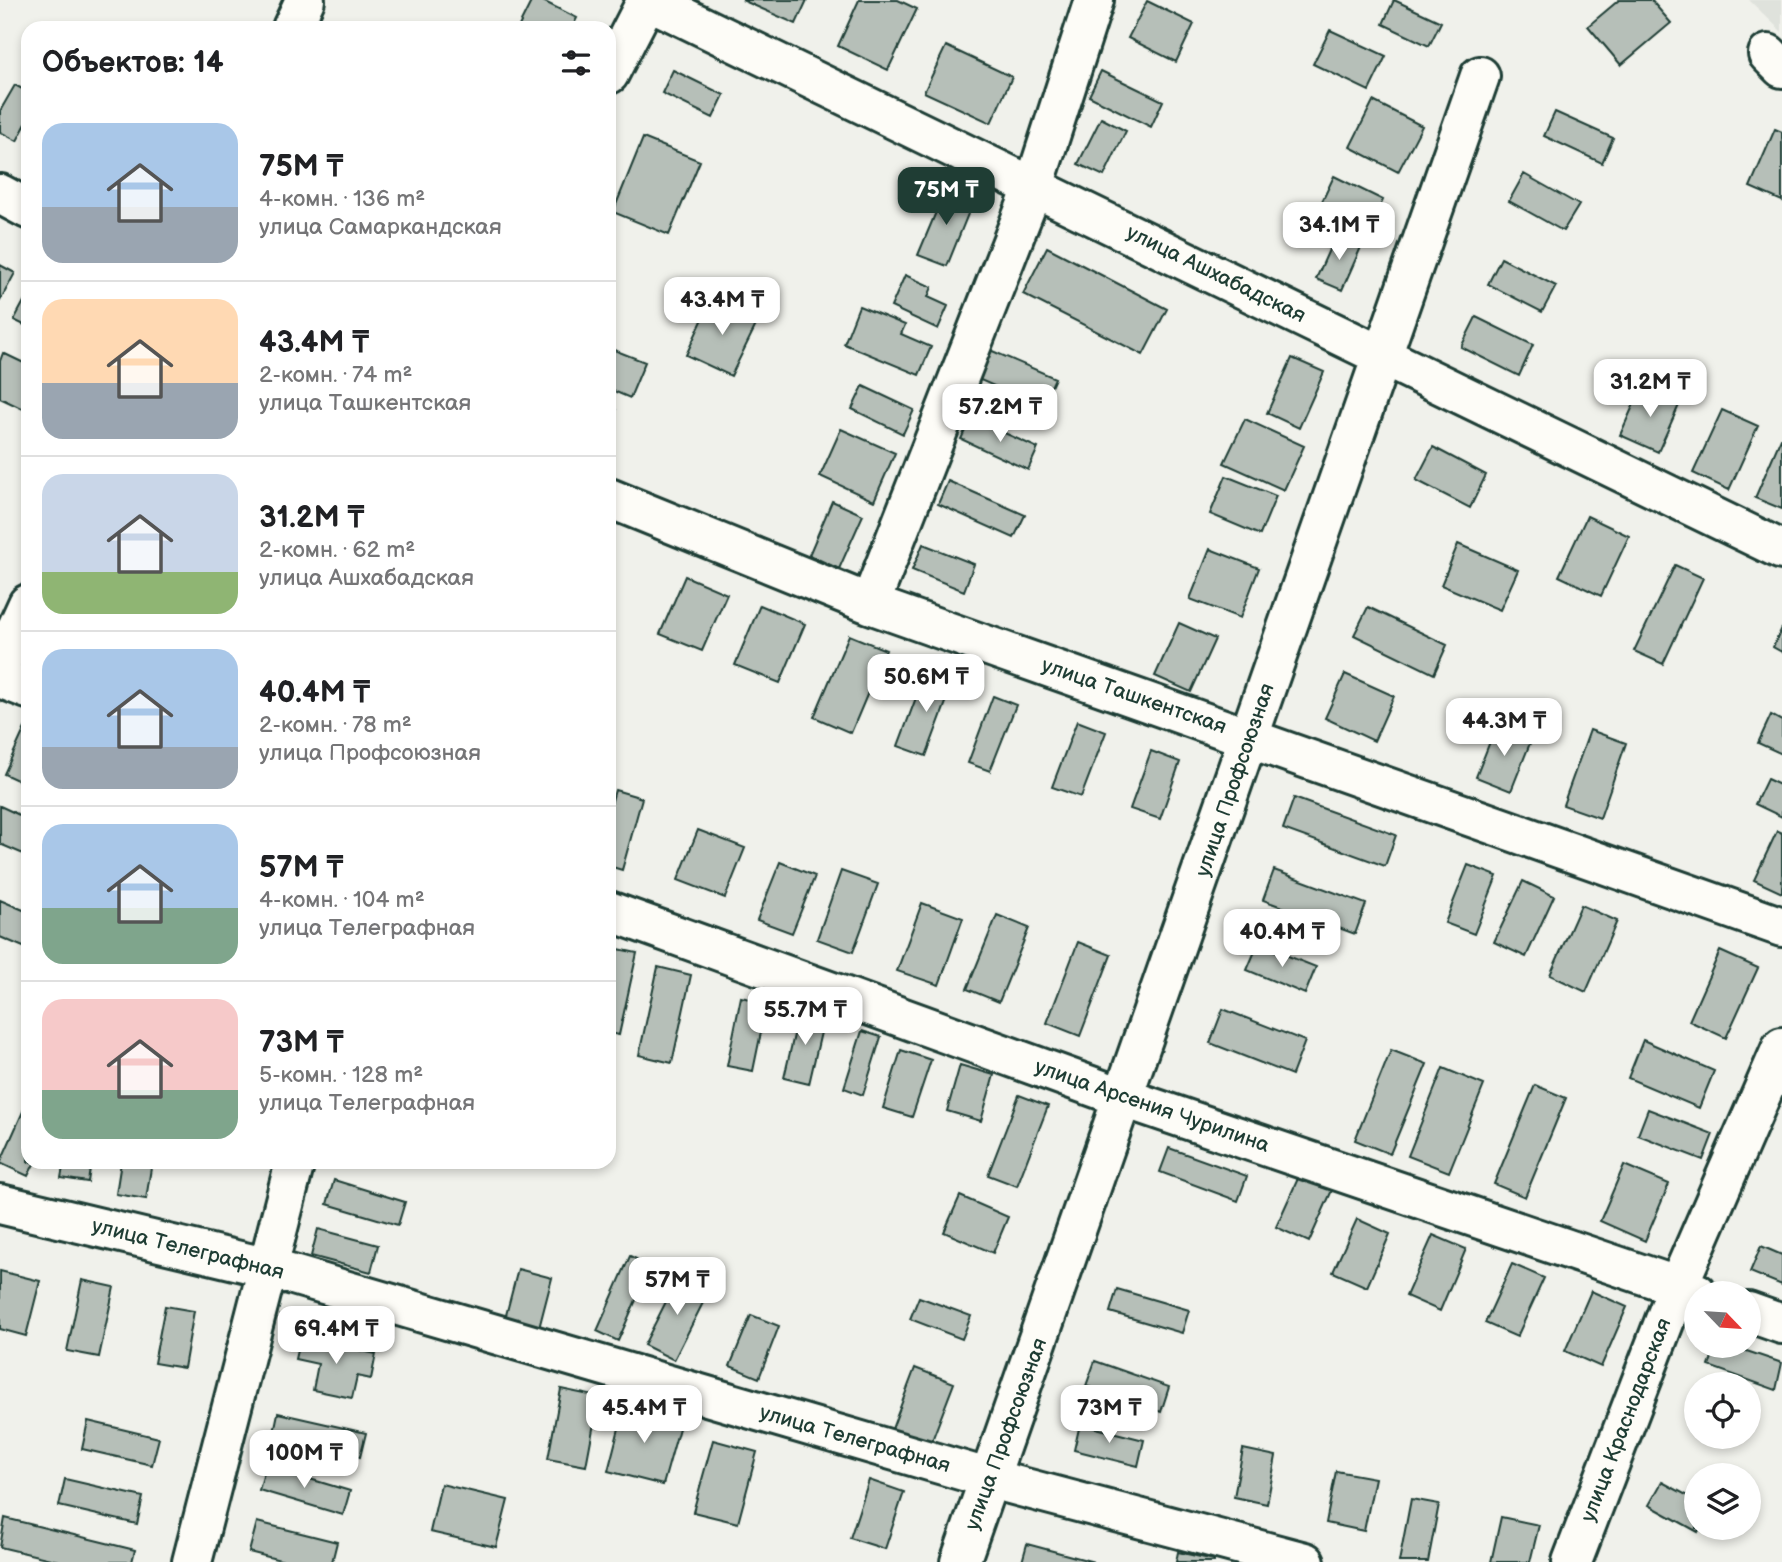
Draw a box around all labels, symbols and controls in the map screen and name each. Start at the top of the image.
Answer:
icon: filters [557,44,595,82]
text: Объектов: 14 [42,45,224,81]
text: 75M ₸ [259,149,343,185]
icon: home [98,151,182,235]
pin: 75M ₸ [897,168,995,227]
text: 75M ₸ [914,176,978,204]
text: 4-комн. · 136 m² [259,185,425,213]
pin: 34.1M ₸ [1274,202,1404,262]
text: 34.1M ₸ [1299,211,1379,239]
text: улица Самаркандская [259,213,502,241]
street label: улица Ашхабадская [1122,220,1310,328]
pin: 43.4M ₸ [657,278,787,337]
text: 43.4M ₸ [680,286,764,314]
text: 43.4M ₸ [259,325,369,361]
icon: home [98,327,182,411]
pin: 31.2M ₸ [1585,360,1715,419]
text: 2-комн. · 74 m² [259,361,412,389]
text: 31.2M ₸ [1610,368,1690,396]
pin: 57.2M ₸ [935,384,1065,444]
text: улица Ташкентская [259,389,471,417]
text: 57.2M ₸ [958,393,1042,421]
text: 31.2M ₸ [259,500,364,536]
icon: home [98,502,182,586]
text: 2-комн. · 62 m² [259,536,415,564]
text: улица Ашхабадская [259,564,474,592]
street label: улица Ташкентская [1038,653,1230,739]
pin: 50.6M ₸ [861,654,991,714]
text: 50.6M ₸ [883,663,969,691]
text: 40.4M ₸ [259,675,370,711]
icon: home [98,677,182,761]
street label: улица Профсоюзная [1190,680,1280,880]
pin: 44.3M ₸ [1439,698,1569,758]
text: 44.3M ₸ [1462,707,1546,735]
text: 2-комн. · 78 m² [259,711,412,739]
text: улица Профсоюзная [259,739,481,767]
text: 57M ₸ [259,850,343,886]
icon: home [98,852,182,936]
text: 4-комн. · 104 m² [259,886,425,914]
pin: 40.4M ₸ [1217,909,1347,969]
text: улица Телеграфная [259,914,475,942]
text: 40.4M ₸ [1239,918,1325,946]
pin: 55.7M ₸ [740,988,870,1047]
text: 55.7M ₸ [764,996,846,1024]
text: 73M ₸ [259,1025,343,1061]
icon: home [98,1027,182,1111]
street label: улица Арсения Чурилина [1031,1054,1273,1158]
text: 5-комн. · 128 m² [259,1061,423,1089]
text: улица Телеграфная [259,1089,475,1117]
street label: улица Телеграфная [89,1213,287,1285]
pin: 57M ₸ [628,1258,726,1317]
text: 57M ₸ [645,1266,709,1294]
north arrow [1684,1281,1760,1358]
map controls [1684,1281,1761,1540]
pin: 69.4M ₸ [271,1306,401,1366]
text: 69.4M ₸ [294,1315,378,1343]
street label: улица Краснодарская [1576,1315,1676,1525]
street label: улица Профсоюзная [960,1335,1052,1533]
button: locate [1684,1372,1761,1449]
pin: 45.4M ₸ [579,1386,709,1445]
pin: 73M ₸ [1060,1386,1158,1445]
text: 45.4M ₸ [602,1394,686,1422]
text: 73M ₸ [1077,1394,1141,1422]
street label: улица Телеграфная [757,1400,953,1478]
pin: 100M ₸ [247,1430,361,1490]
text: 100M ₸ [266,1439,342,1467]
button: layers [1684,1463,1761,1540]

